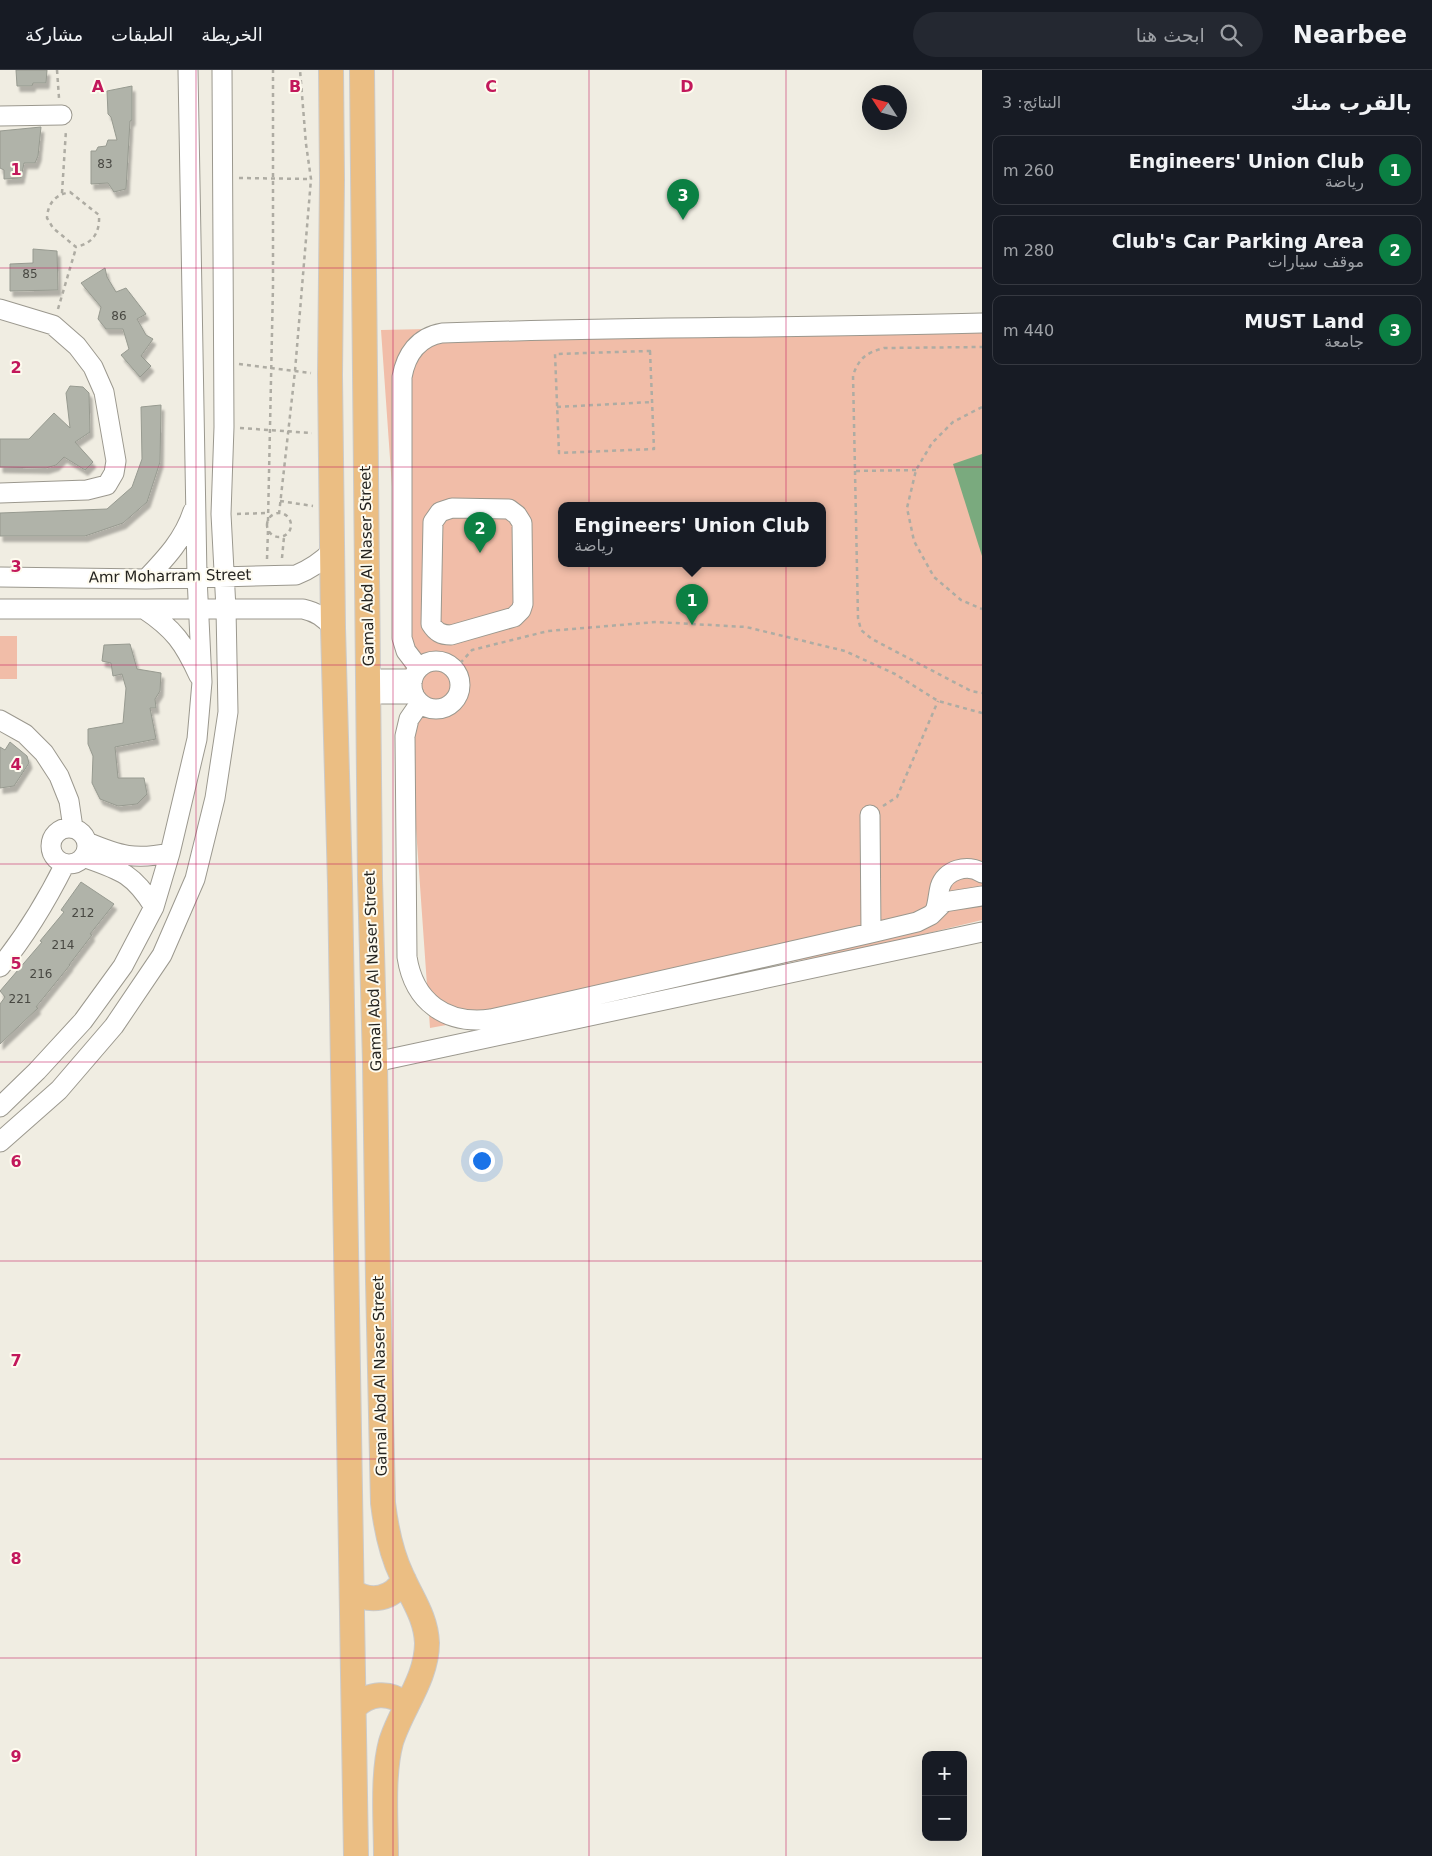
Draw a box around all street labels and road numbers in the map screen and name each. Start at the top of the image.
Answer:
street label: Gamal Abd Al Naser Street [356,465,378,667]
street label: Amr Moharram Street [88,566,252,586]
street label: Gamal Abd Al Naser Street [360,870,385,1072]
street label: Gamal Abd Al Naser Street [369,1275,391,1477]

